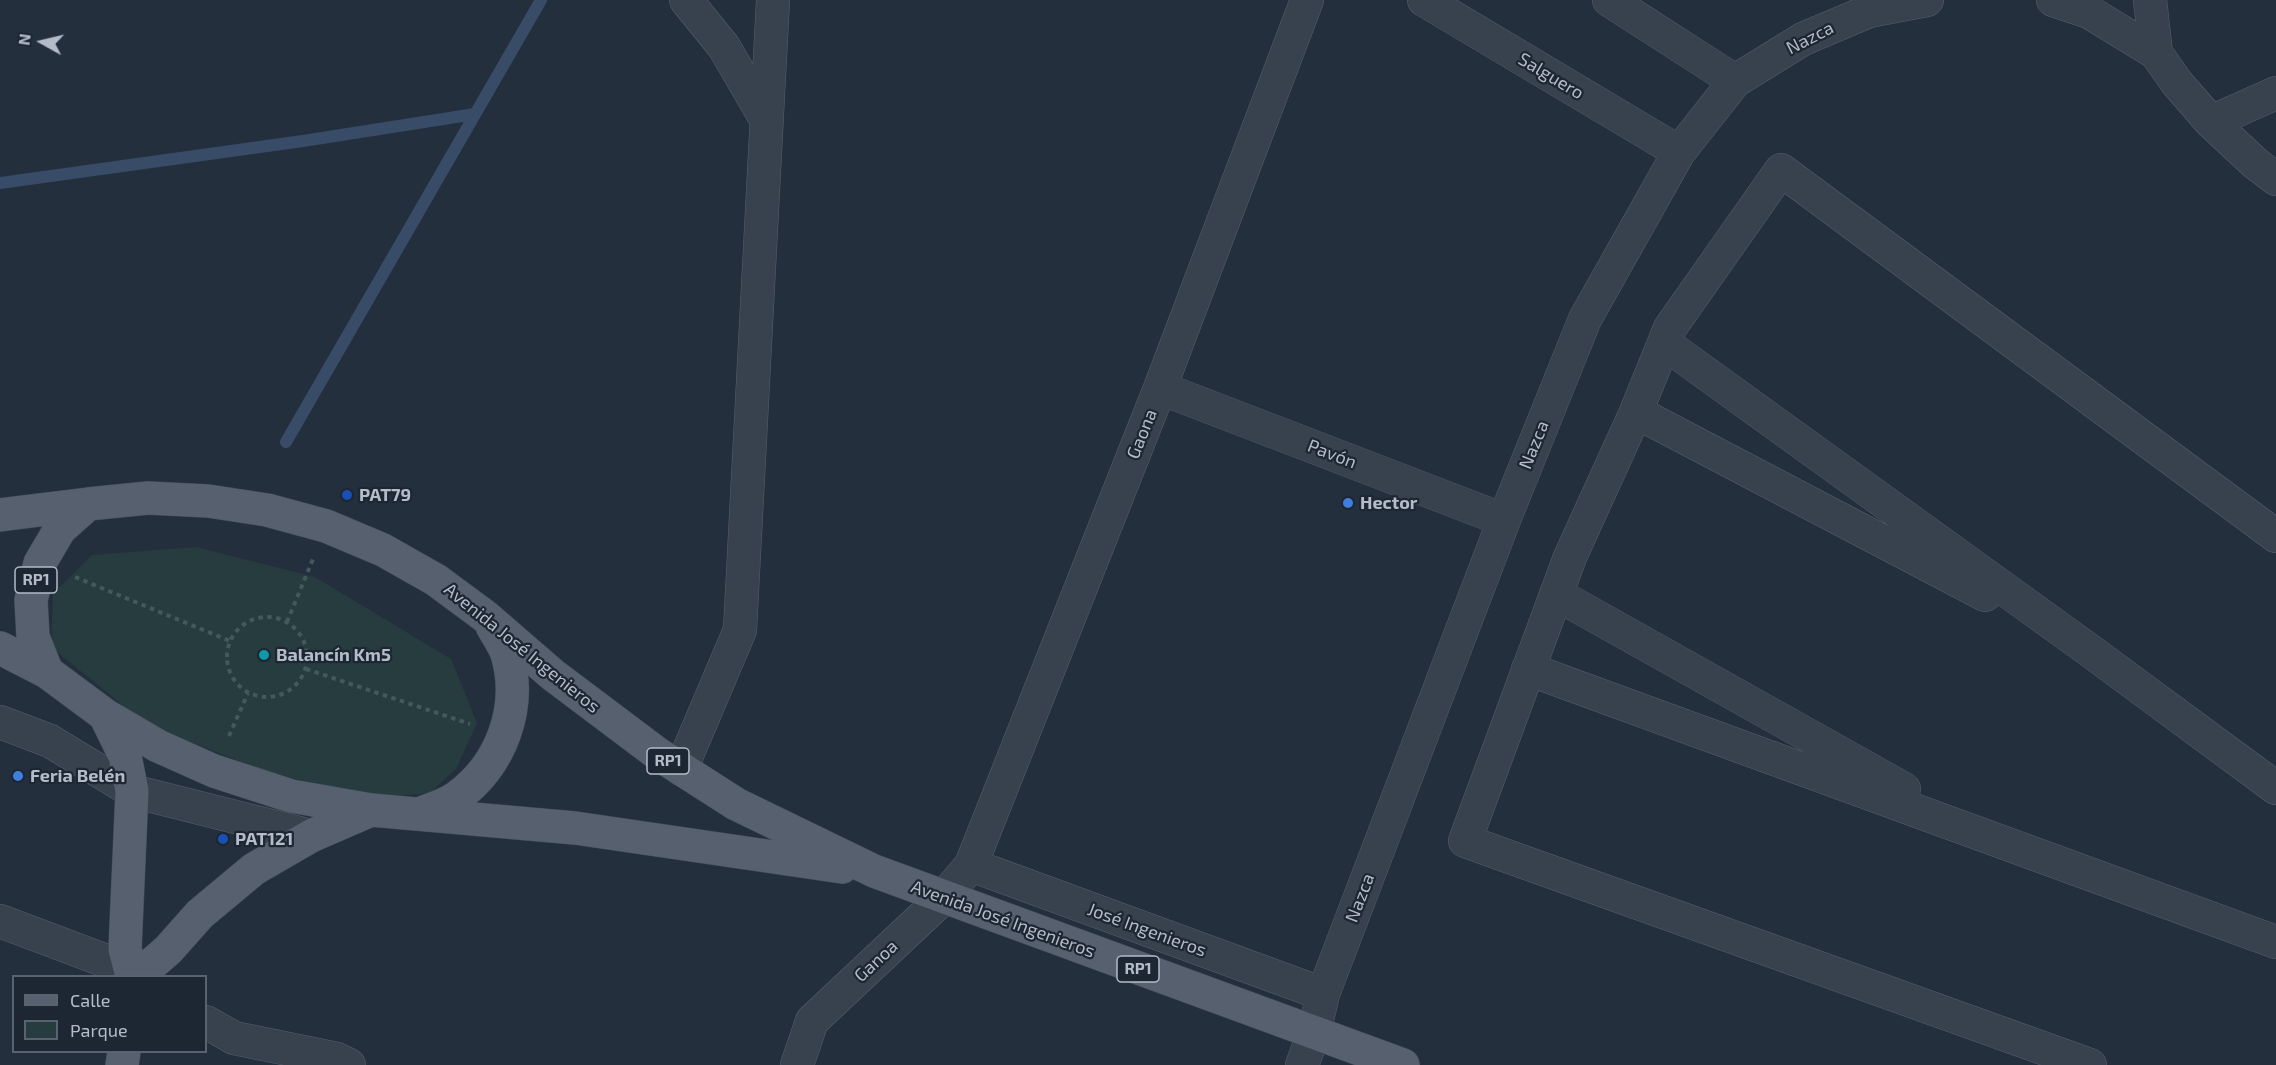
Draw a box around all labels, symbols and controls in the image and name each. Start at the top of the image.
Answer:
north arrow [12,12,72,72]
street label: Nazca [1783,17,1837,59]
text: N [13,32,34,46]
street label: Salguero [1514,48,1588,104]
street label: Gaona [1122,406,1162,462]
street label: Nazca [1515,418,1553,472]
street label: Pavón [1305,435,1359,473]
place label: PAT79 [359,484,411,506]
marker: PAT79 [340,488,354,502]
place label: Hector [1360,492,1417,514]
marker: Hector [1341,496,1355,510]
road number: RP1 [15,567,57,593]
street label: Avenida José Ingenieros [440,579,604,717]
place label: Balancín Km5 [276,644,391,666]
marker: Balancín Km5 [257,648,271,662]
road number: RP1 [647,748,689,774]
place label: Feria Belén [30,765,125,787]
marker: Feria Belén [11,769,25,783]
place label: PAT121 [235,828,293,850]
marker: PAT121 [216,832,230,846]
street label: Nazca [1341,871,1379,925]
street label: Avenida José Ingenieros [908,876,1098,962]
street label: José Ingenieros [1085,898,1209,962]
street label: Ganoa [850,935,902,987]
road number: RP1 [1117,956,1159,982]
legend [12,975,207,1053]
text: Calle [70,989,111,1011]
text: Parque [70,1019,128,1041]

